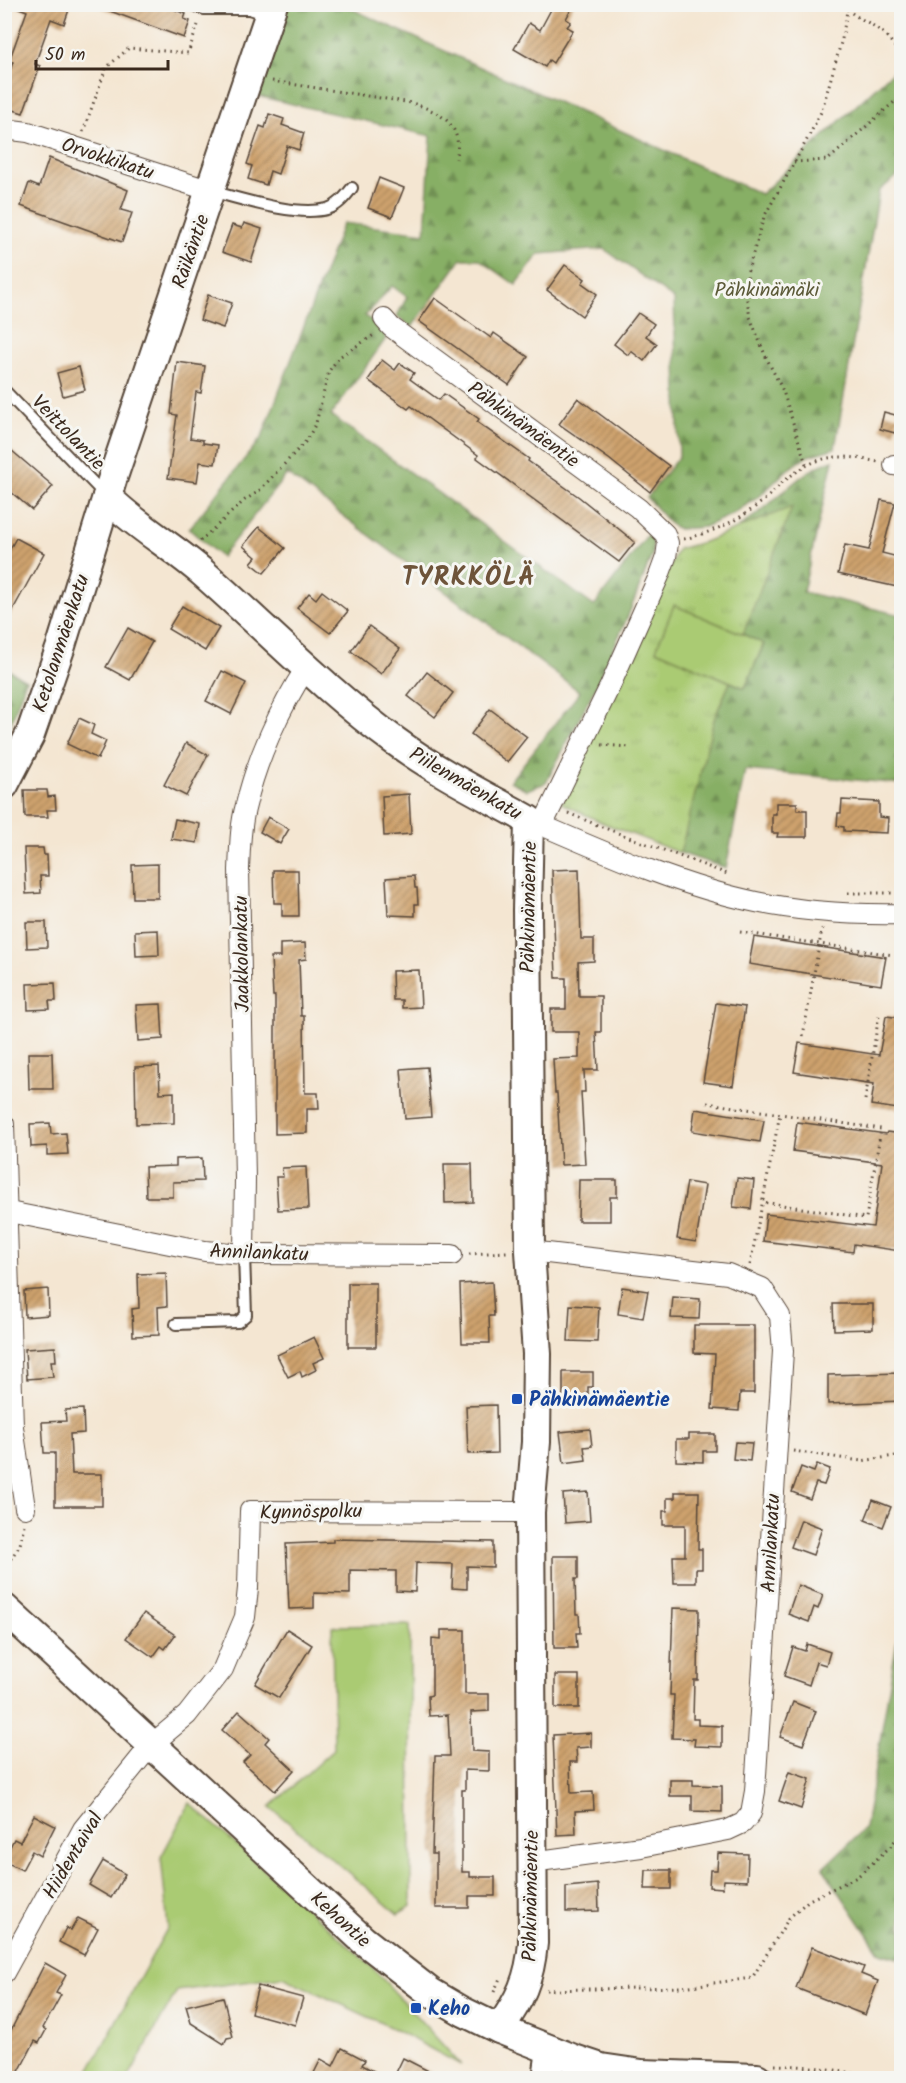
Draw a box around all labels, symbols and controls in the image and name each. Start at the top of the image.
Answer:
scale bar [36,33,168,71]
text: 50 m [45,41,85,70]
street label: Orvokkikatu [57,130,158,190]
street label: Räikäntie [164,210,220,293]
park label: Pähkinämäki [715,275,821,307]
street label: Pähkinämäentie [460,374,586,477]
street label: Veittolantie [23,388,112,479]
district label: TYRKKÖLÄ [402,557,536,599]
street label: Ketolanmäenkatu [24,570,99,717]
street label: Piilenmäenkatu [402,739,528,830]
street label: Pähkinämäentie [513,841,547,973]
street label: Jaakkolankatu [226,895,260,1013]
street label: Annilankatu [209,1236,309,1272]
place label: Pähkinämäentie [529,1385,670,1417]
marker: Pähkinämäentie [510,1392,524,1406]
street label: Annilankatu [753,1492,791,1594]
street label: Kynnöspolku [259,1496,363,1530]
street label: Hiidentaival [35,1806,112,1906]
street label: Pähkinämäentie [515,1830,549,1962]
street label: Kehontie [302,1884,377,1957]
place label: Keho [428,1994,470,2026]
marker: Keho [409,2001,423,2015]

